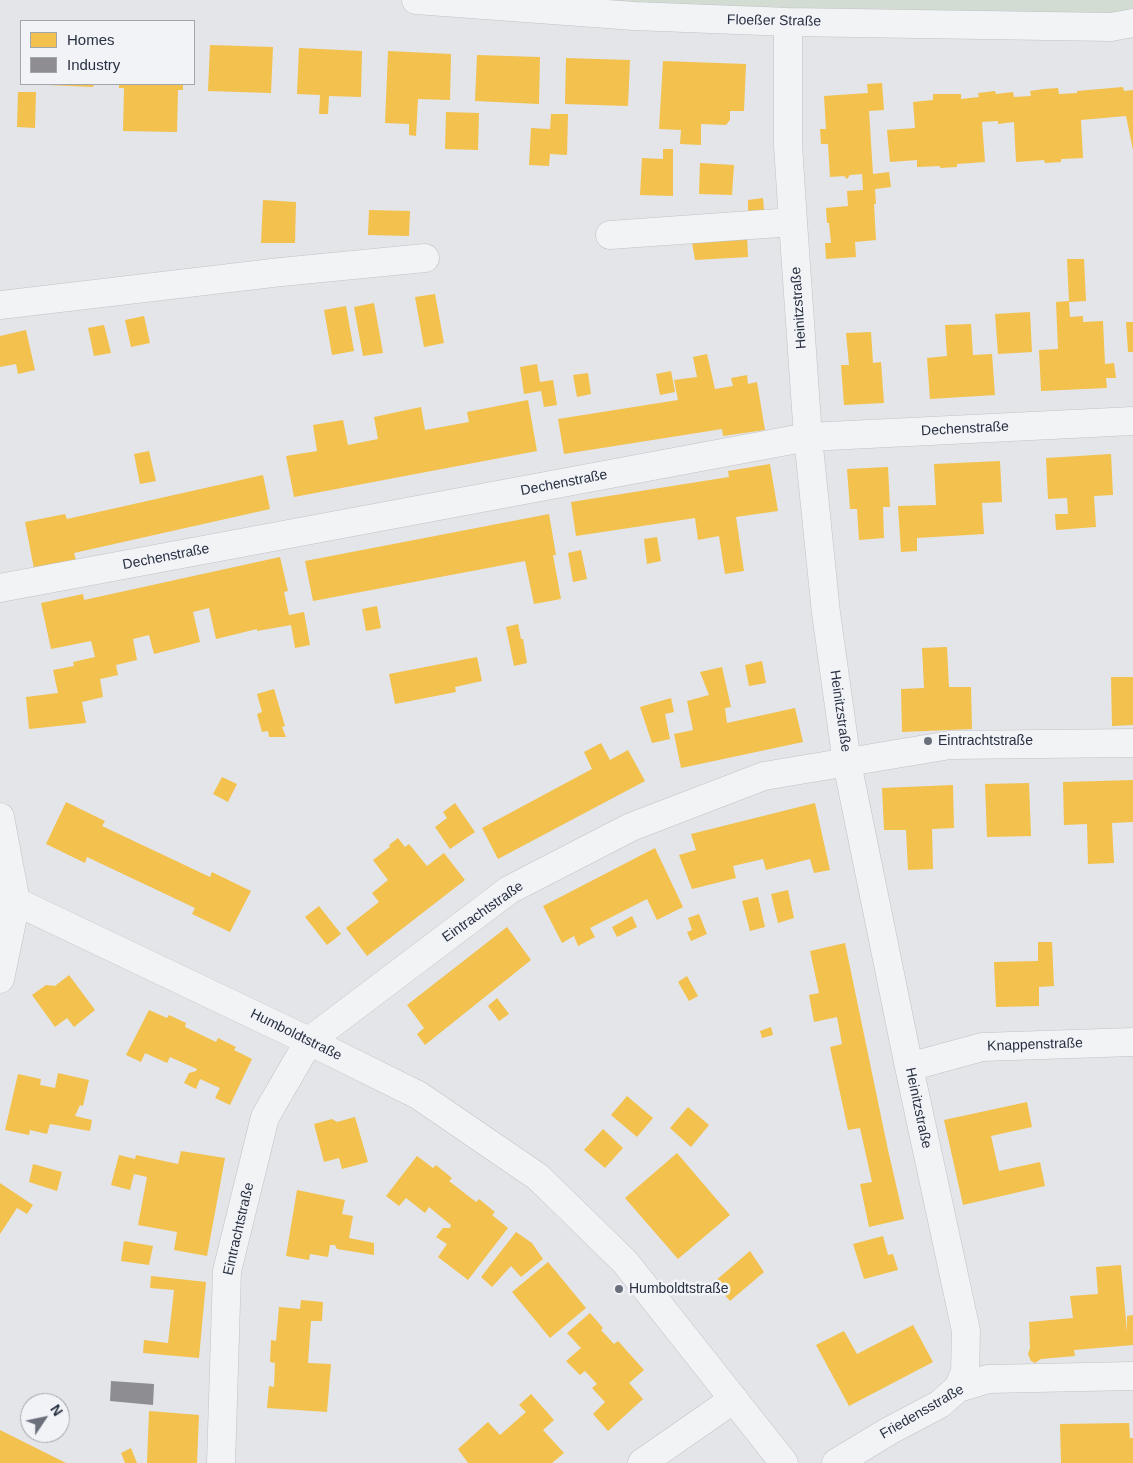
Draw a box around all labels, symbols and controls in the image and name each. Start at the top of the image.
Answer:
street label: Floeßer Straße [727,12,821,30]
legend [20,20,195,85]
text: Homes [67,31,115,48]
text: Industry [67,56,120,73]
street label: Heinitzstraße [788,266,810,350]
street label: Dechenstraße [921,418,1009,440]
street label: Dechenstraße [519,466,609,500]
street label: Dechenstraße [121,540,211,574]
street label: Heinitzstraße [826,669,854,753]
place label: Eintrachtstraße [938,733,1033,749]
marker: Eintrachtstraße [922,735,934,747]
street label: Eintrachtstraße [439,878,527,946]
street label: Humboldtstraße [248,1006,344,1064]
street label: Knappenstraße [987,1035,1083,1055]
street label: Heinitzstraße [901,1066,935,1150]
street label: Eintrachtstraße [220,1181,258,1277]
place label: Humboldtstraße [629,1281,729,1297]
marker: Humboldtstraße [613,1283,625,1295]
street label: Friedensstraße [877,1381,967,1443]
north arrow [20,1393,70,1443]
text: N [47,1402,66,1419]

